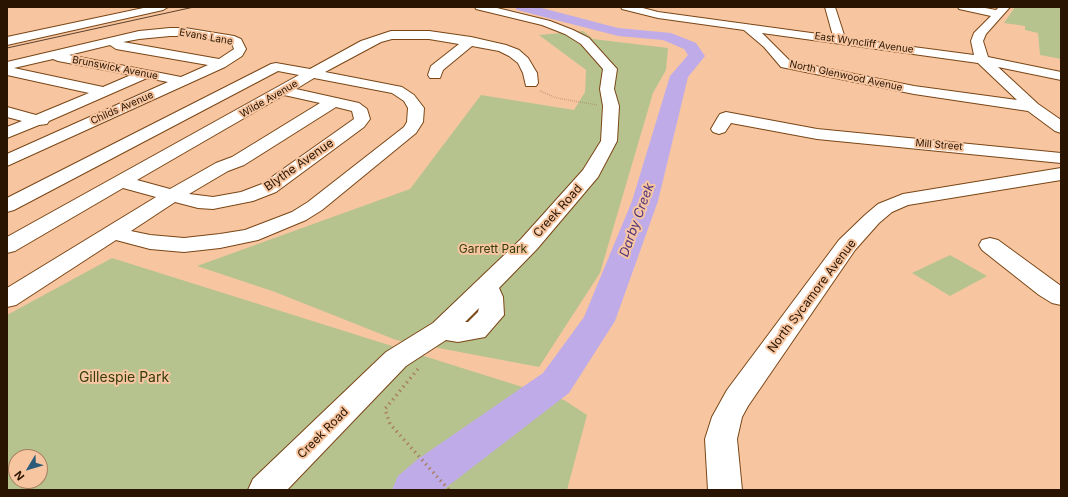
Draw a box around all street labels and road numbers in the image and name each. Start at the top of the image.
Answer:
street label: Evans Lane [178,26,234,48]
street label: East Wyncliff Avenue [814,30,914,56]
street label: Brunswick Avenue [71,54,159,82]
street label: North Glenwood Avenue [788,58,904,94]
street label: Wilde Avenue [238,78,300,120]
street label: Childs Avenue [89,89,155,127]
street label: Blythe Avenue [262,136,336,194]
street label: Mill Street [915,137,963,153]
street label: Creek Road [531,182,585,240]
street label: North Sycamore Avenue [765,237,859,355]
street label: Creek Road [295,405,351,461]

